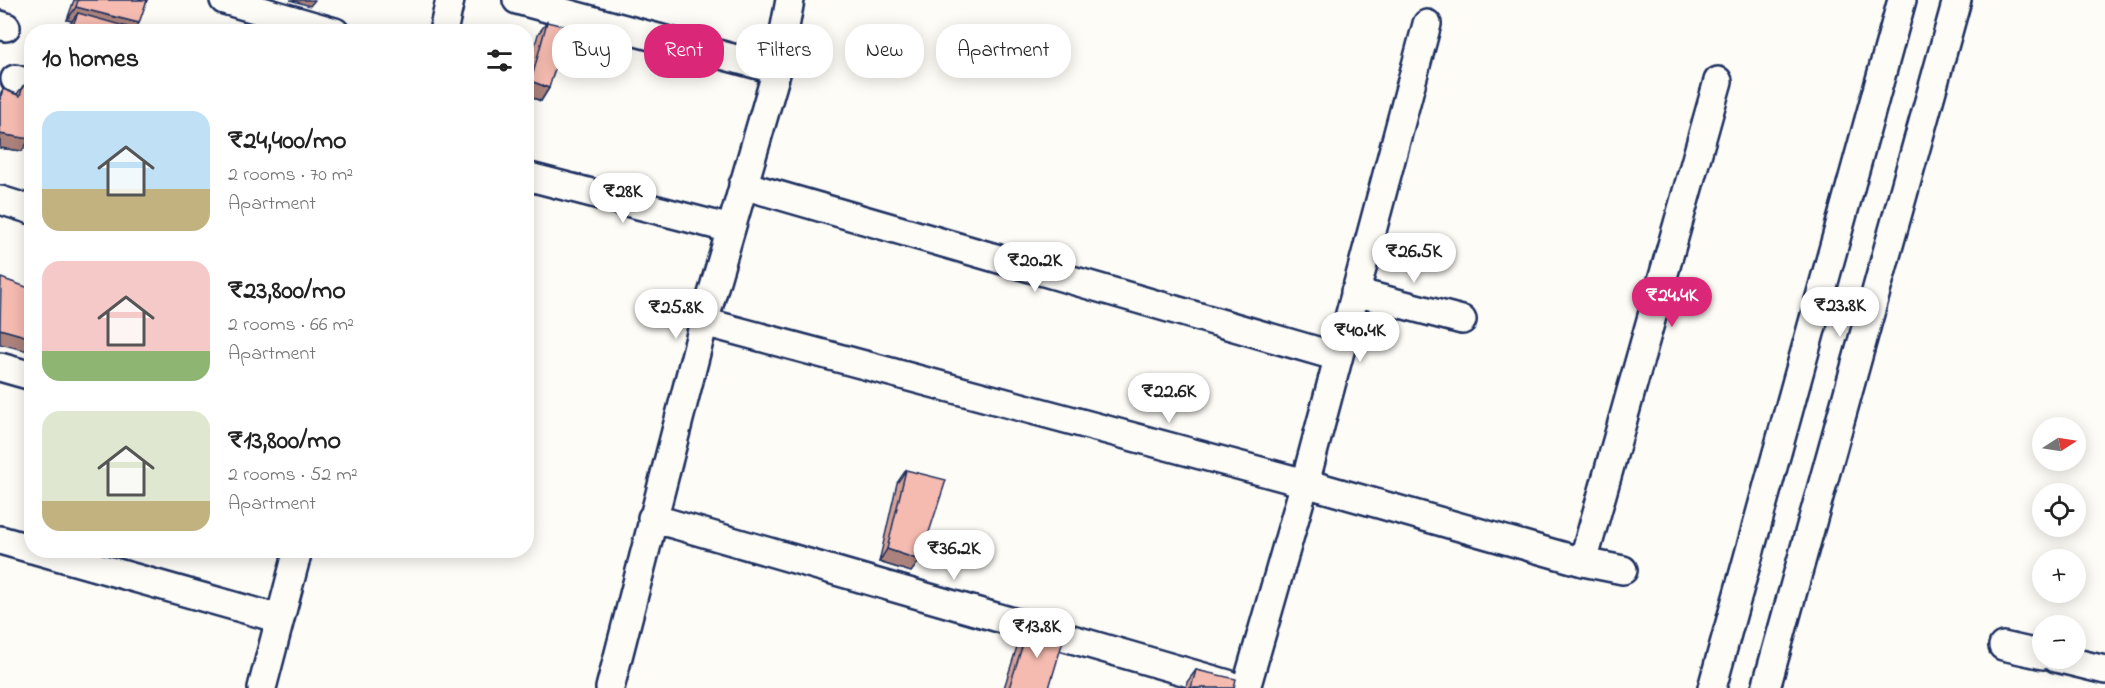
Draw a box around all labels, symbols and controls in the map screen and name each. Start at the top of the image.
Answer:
chip: Buy [552,24,632,78]
chip: Rent [644,24,724,78]
chip: Filters [736,24,833,78]
chip: New [845,24,924,78]
chip: Apartment [936,24,1071,78]
text: 10 homes [42,41,139,79]
icon: filters [483,44,516,77]
text: ₹24,400/mo [228,123,347,161]
icon: home [90,135,162,207]
text: 2 rooms · 70 m² [228,161,353,190]
pin: ₹28K [587,173,659,224]
text: ₹28K [603,178,643,207]
text: Apartment [228,190,316,219]
pin: ₹26.5K [1365,233,1463,284]
text: ₹26.5K [1386,238,1442,267]
pin: ₹20.2K [986,242,1084,293]
text: ₹20.2K [1008,247,1062,276]
text: ₹23,800/mo [228,273,346,311]
pin: ₹24.4K [1623,277,1721,328]
text: ₹24.4K [1646,282,1698,311]
icon: home [90,285,162,357]
pin: ₹23.8K [1791,287,1889,338]
pin: ₹25.8K [627,289,725,340]
text: ₹23.8K [1814,292,1866,321]
text: ₹25.8K [649,294,703,323]
text: 2 rooms · 66 m² [228,311,354,340]
pin: ₹40.4K [1311,312,1409,363]
text: ₹40.4K [1335,317,1385,346]
text: Apartment [228,340,316,369]
pin: ₹22.6K [1120,373,1218,424]
text: ₹22.6K [1142,378,1196,407]
north arrow [2032,417,2086,471]
map controls [2032,417,2086,669]
text: ₹13,800/mo [228,423,341,461]
icon: home [90,435,162,507]
text: 2 rooms · 52 m² [228,461,358,490]
button: locate [2032,483,2086,537]
text: Apartment [228,490,316,519]
pin: ₹36.2K [905,530,1003,581]
text: ₹36.2K [928,535,980,564]
button: + [2032,549,2086,603]
pin: ₹13.8K [988,608,1086,659]
text: ₹13.8K [1013,613,1061,642]
button: − [2032,615,2086,669]

